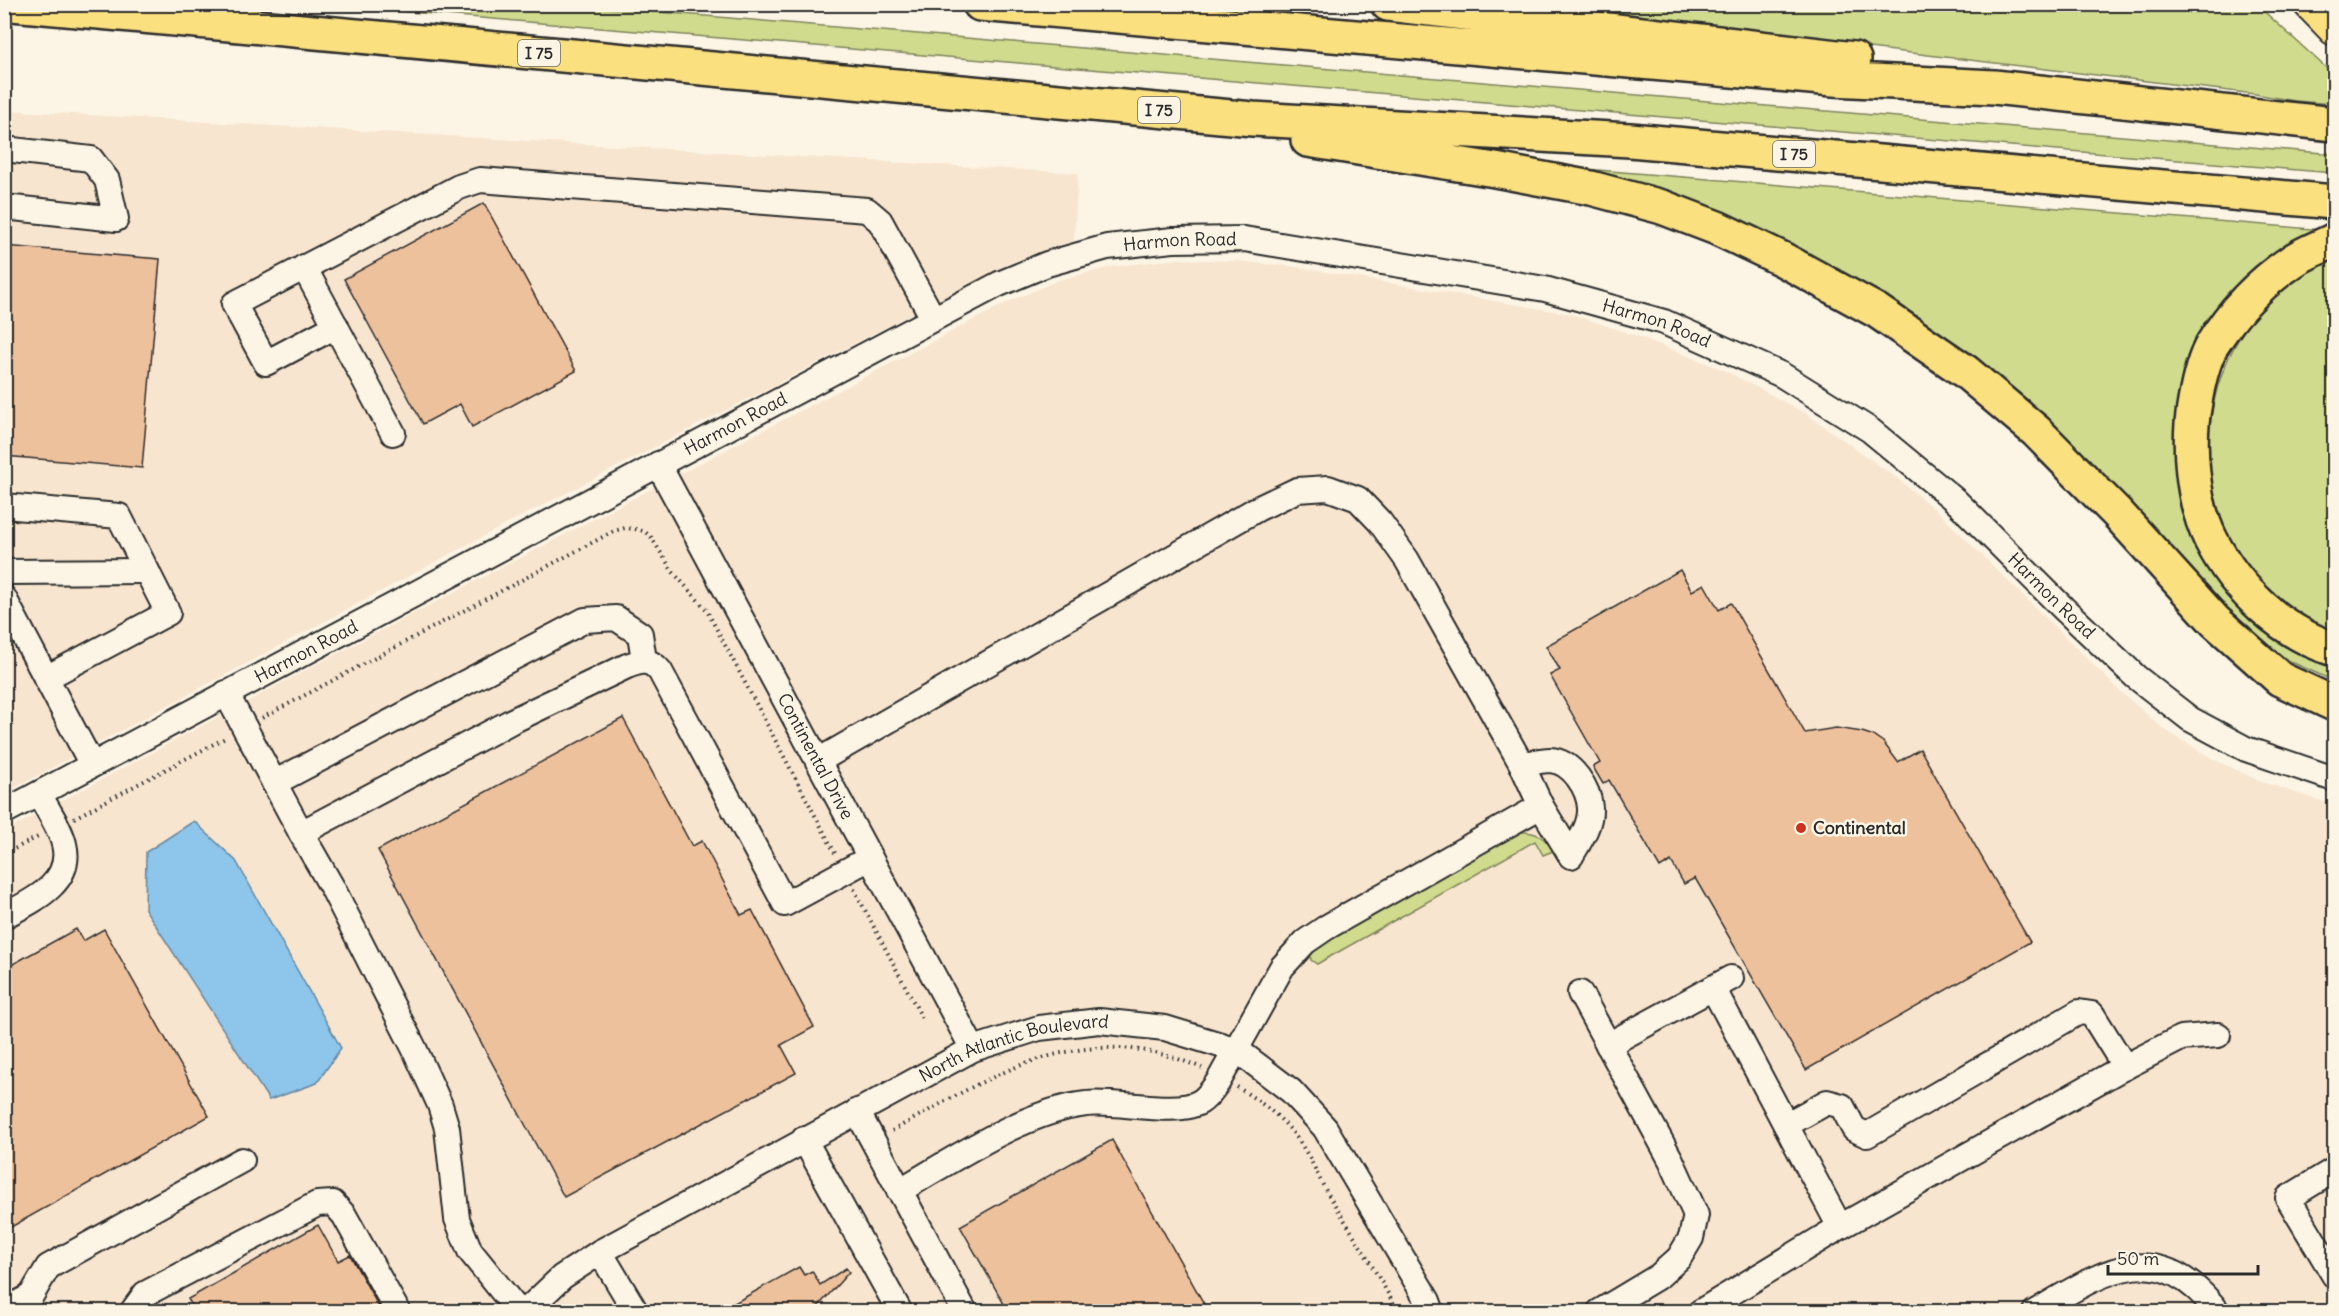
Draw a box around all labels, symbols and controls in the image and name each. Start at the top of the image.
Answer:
road number: I 75 [518,40,560,66]
road number: I 75 [1138,97,1180,123]
road number: I 75 [1773,141,1815,167]
street label: Harmon Road [1122,227,1237,256]
street label: Harmon Road [1600,293,1715,353]
street label: Harmon Road [680,386,791,460]
street label: Harmon Road [2003,548,2101,644]
street label: Harmon Road [250,614,362,688]
street label: Continental Drive [773,689,859,823]
place label: Continental [1813,816,1906,839]
marker: Continental [1794,821,1808,835]
street label: North Atlantic Boulevard [915,1009,1110,1087]
scale bar [2108,1238,2258,1276]
text: 50 m [2117,1247,2159,1270]

